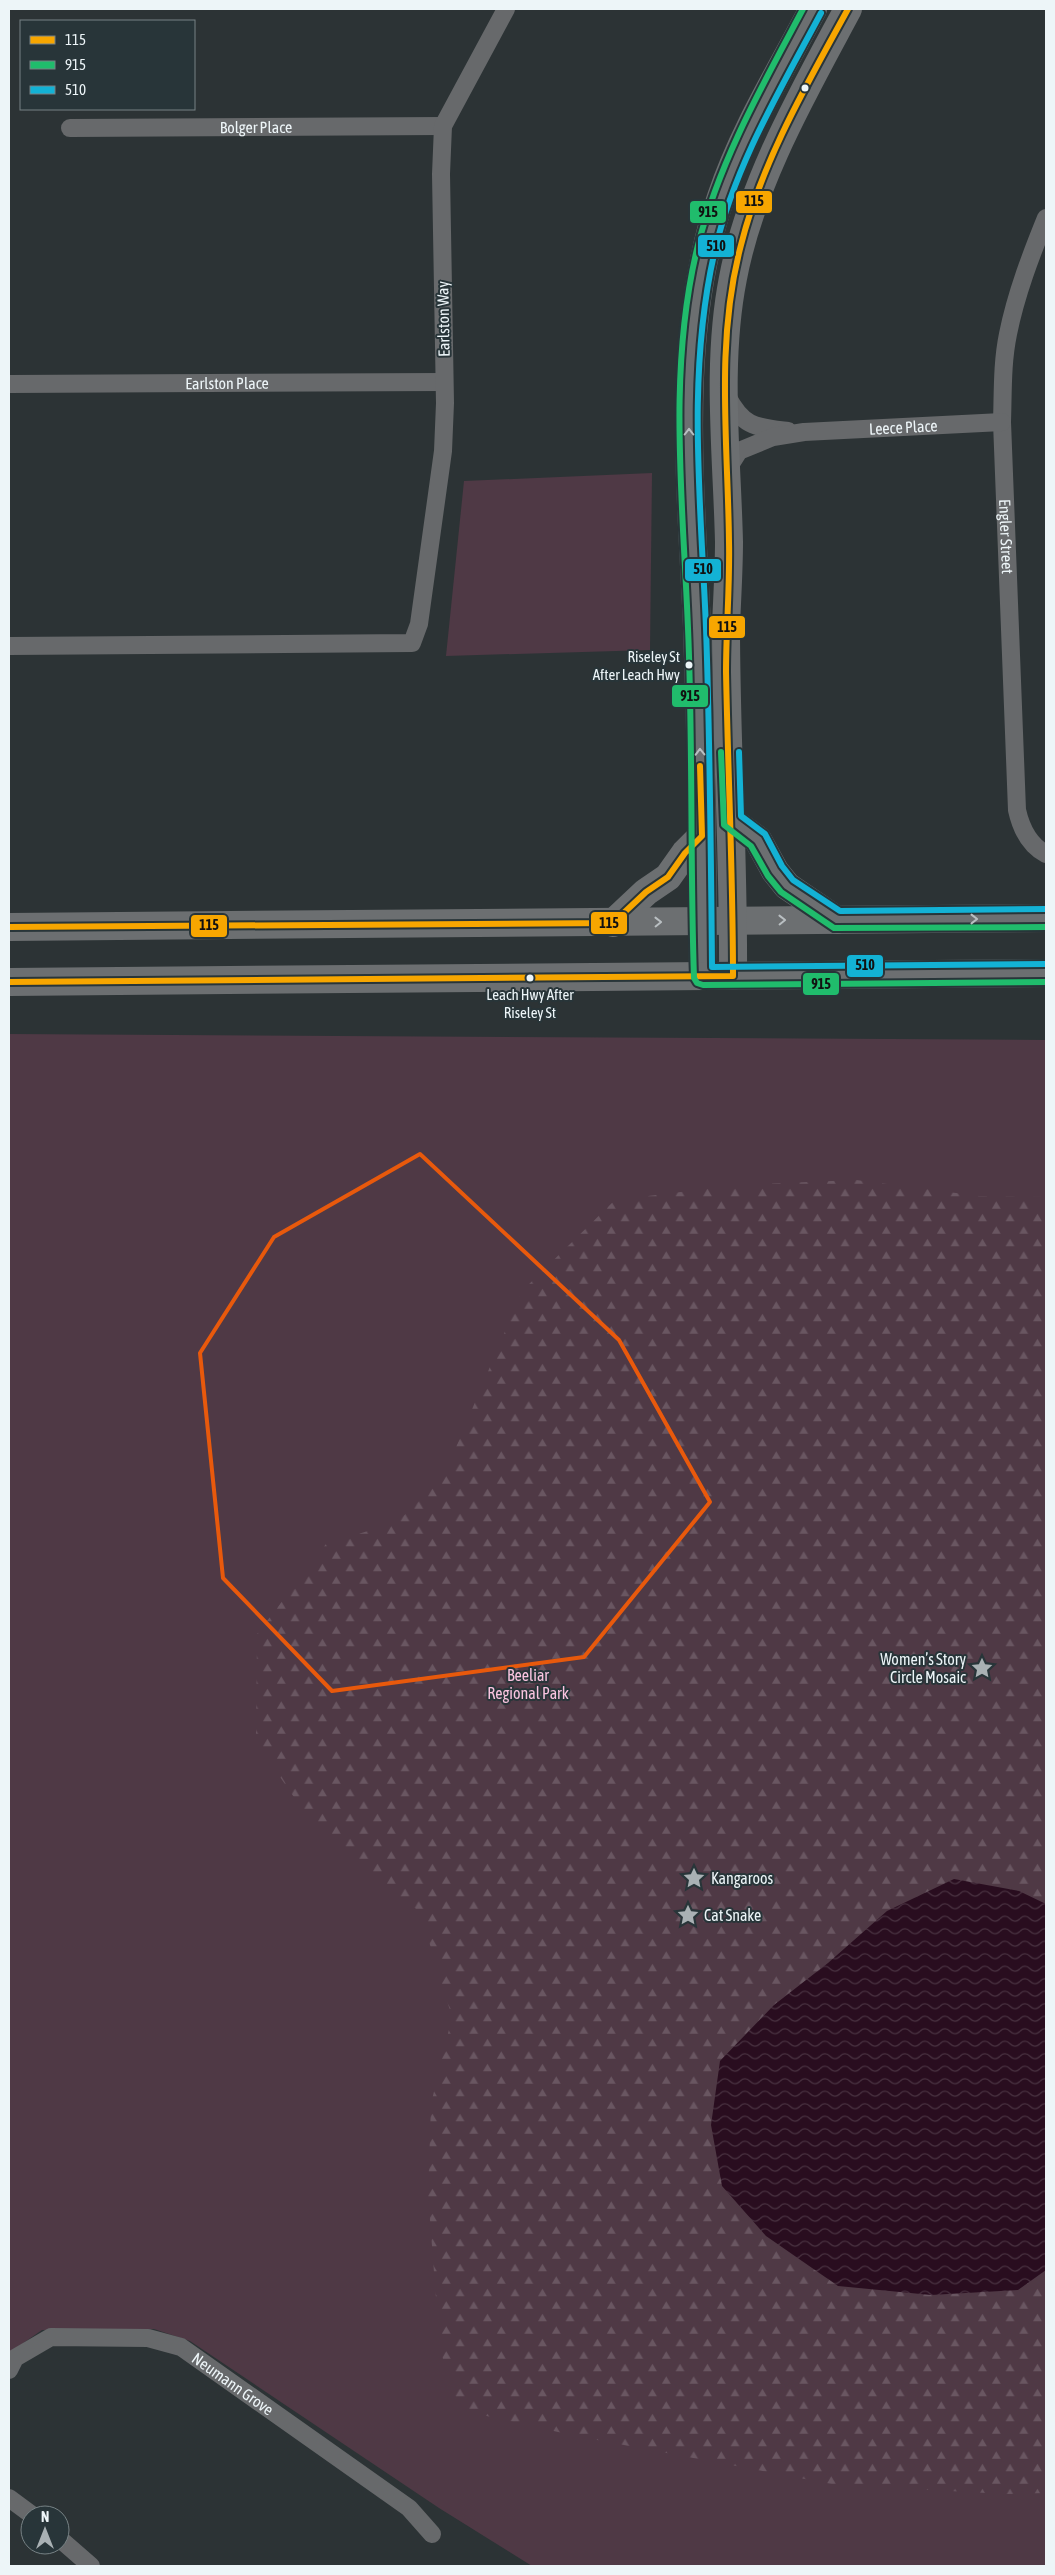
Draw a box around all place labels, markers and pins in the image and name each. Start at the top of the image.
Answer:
unlabelled marker [800,83,810,93]
place label: Riseley St After Leach Hwy [593,648,680,683]
marker: Riseley St After Leach Hwy [684,660,694,670]
marker: Leach Hwy After Riseley St [525,973,535,983]
place label: Leach Hwy After Riseley St [486,986,574,1021]
place label: Women’s Story Circle Mosaic [880,1650,966,1686]
place icon: Women’s Story Circle Mosaic [969,1655,995,1681]
place icon: Kangaroos [681,1865,707,1891]
place label: Kangaroos [711,1869,773,1888]
place icon: Cat Snake [675,1902,701,1928]
place label: Cat Snake [704,1906,761,1924]

